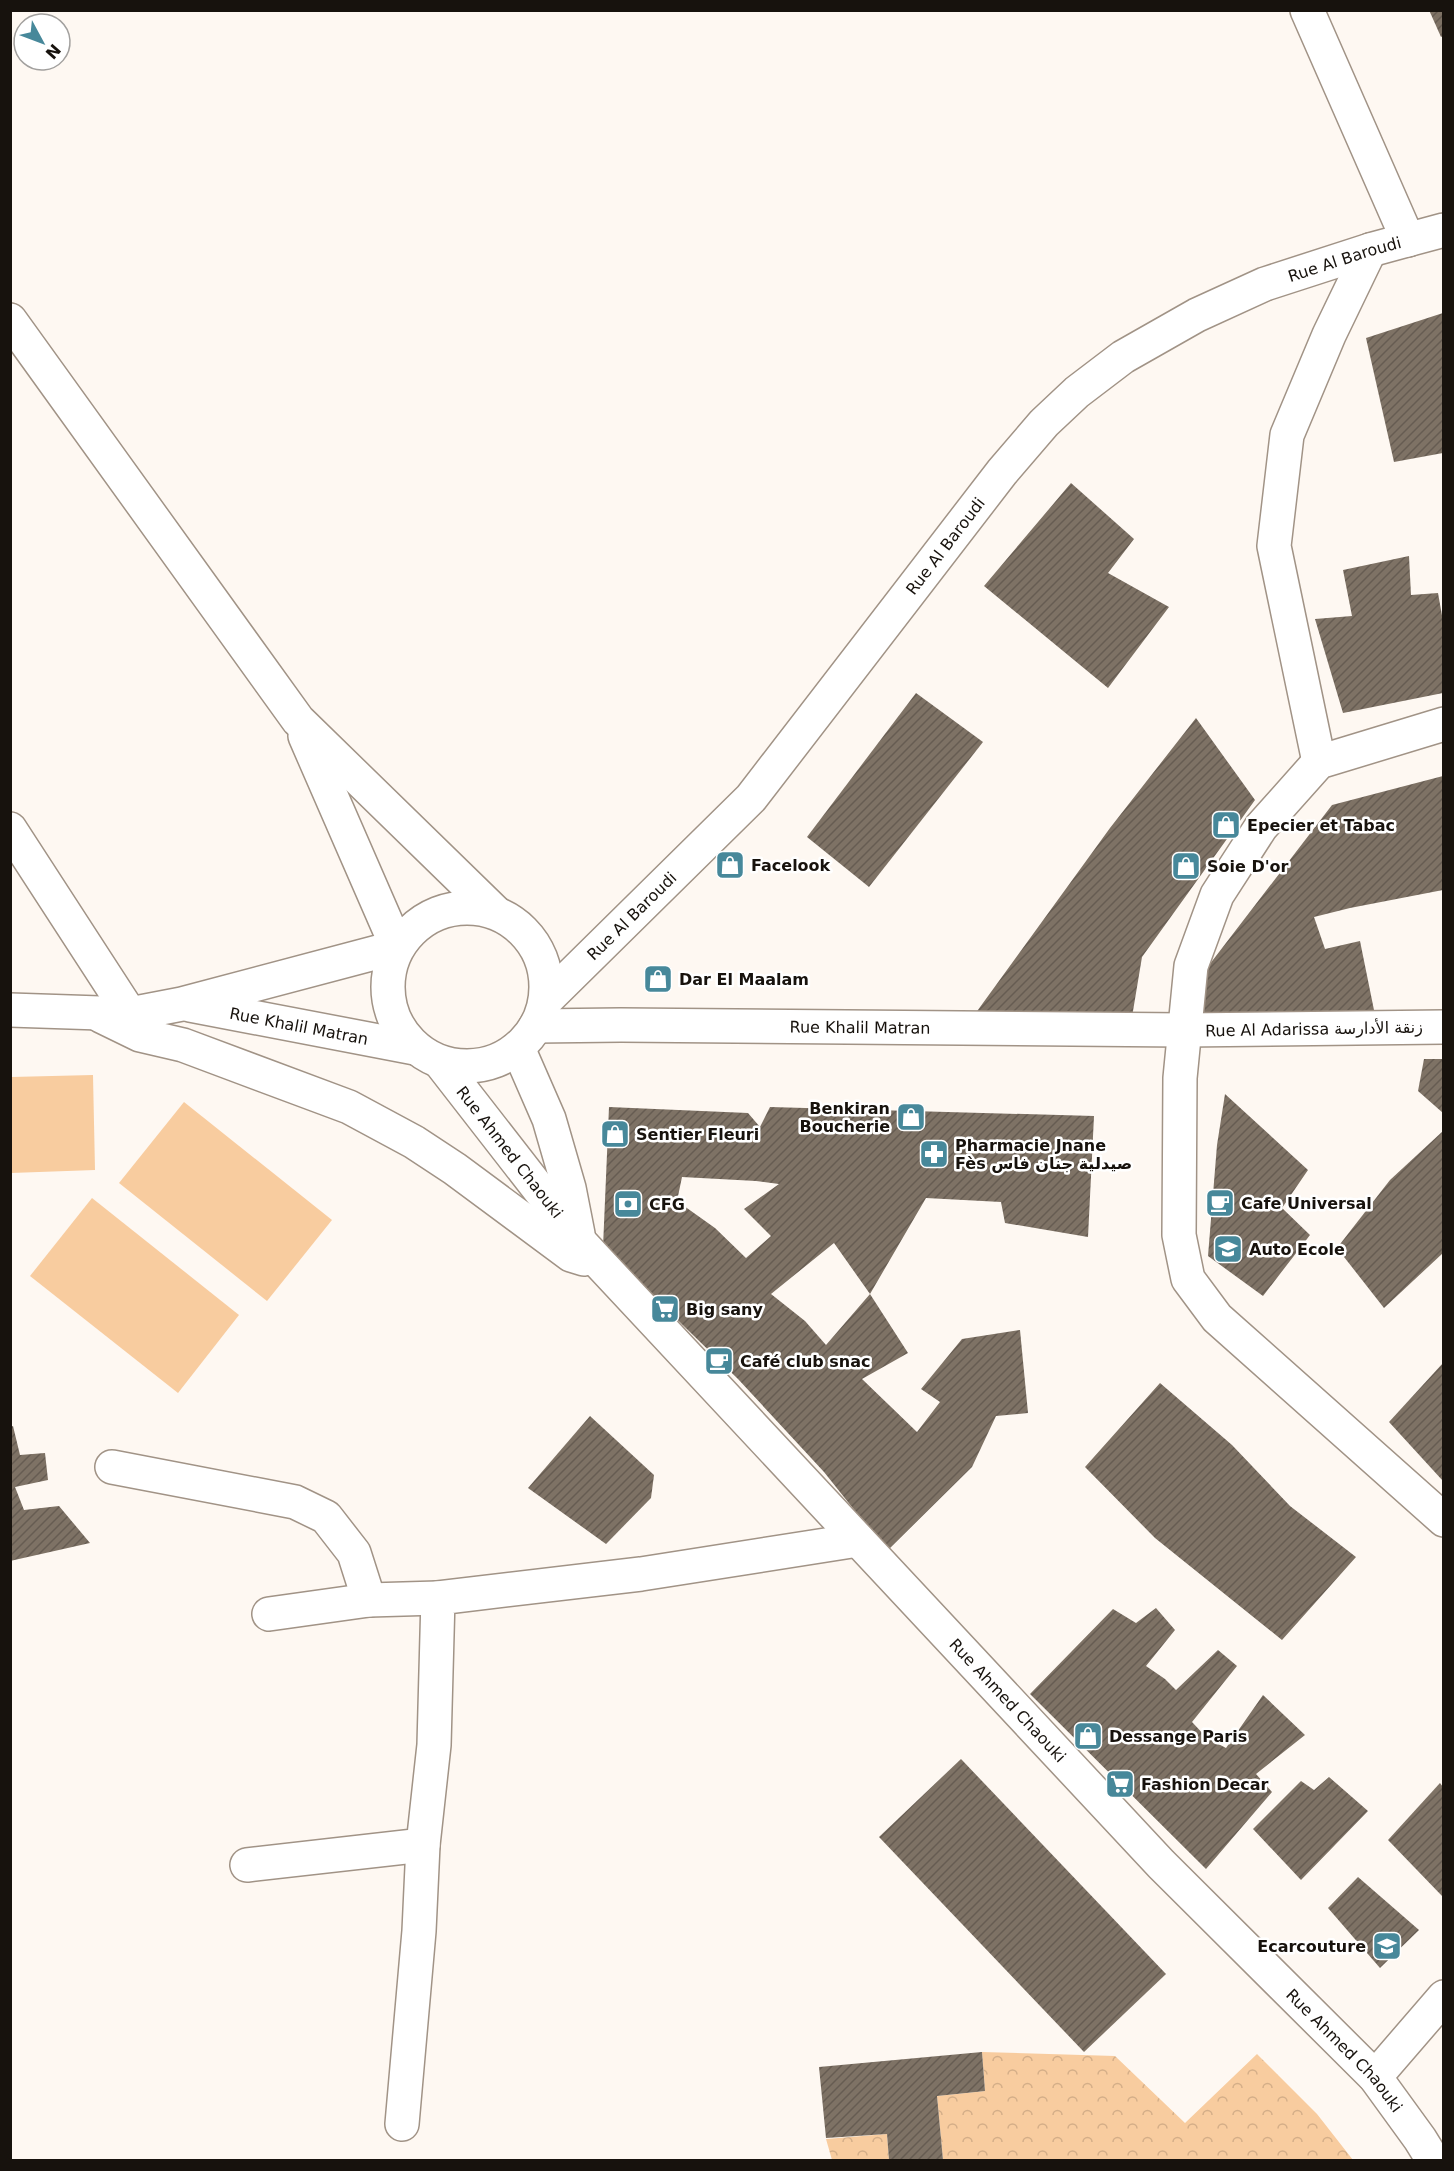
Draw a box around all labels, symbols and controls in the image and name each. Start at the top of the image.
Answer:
north arrow [12,12,72,72]
text: N [41,40,65,63]
street label: Rue Al Baroudi [1285,233,1403,285]
street label: Rue Al Baroudi [902,494,989,598]
shop icon: Epecier et Tabac [1210,809,1242,841]
place label: Epecier et Tabac [1247,816,1395,835]
shop icon: Facelook [714,849,746,881]
shop icon: Soie D'or [1170,850,1202,882]
place label: Facelook [751,856,831,875]
place label: Soie D'or [1207,857,1289,876]
street label: Rue Al Baroudi [583,868,680,964]
shop icon: Dar El Maalam [642,963,674,995]
place label: Dar El Maalam [679,970,809,989]
street label: Rue Khalil Matran [228,1003,370,1048]
street label: Rue Khalil Matran [789,1017,930,1037]
street label: Rue Al Adarissa زنقة الأدارسة [1205,1017,1423,1041]
street label: Rue Ahmed Chaouki [453,1082,567,1222]
place label: Benkiran Boucherie [799,1099,890,1136]
shop icon: Benkiran Boucherie [895,1101,927,1133]
shop icon: Sentier Fleuri [599,1118,631,1150]
place label: Sentier Fleuri [636,1125,759,1144]
place label: Pharmacie Jnane Fès صيدلية جنان فاس [955,1136,1132,1173]
pharmacy icon: Pharmacie Jnane Fès صيدلية جنان فاس [918,1138,950,1170]
cafe icon: Cafe Universal [1204,1187,1236,1219]
bank icon: CFG [612,1188,644,1220]
place label: Cafe Universal [1241,1194,1372,1213]
place label: CFG [649,1195,685,1214]
school or university icon: Auto Ecole [1212,1233,1244,1265]
place label: Auto Ecole [1249,1240,1345,1259]
supermarket icon: Big sany [649,1293,681,1325]
place label: Big sany [686,1300,763,1319]
cafe icon: Café club snac [703,1345,735,1377]
place label: Café club snac [740,1352,871,1371]
street label: Rue Ahmed Chaouki [946,1634,1070,1766]
shop icon: Dessange Paris [1072,1720,1104,1752]
place label: Dessange Paris [1109,1727,1247,1746]
supermarket icon: Fashion Decar [1104,1768,1136,1800]
place label: Fashion Decar [1141,1775,1269,1794]
school or university icon: Ecarcouture [1371,1930,1403,1962]
place label: Ecarcouture [1257,1937,1366,1956]
street label: Rue Ahmed Chaouki [1282,1985,1407,2116]

